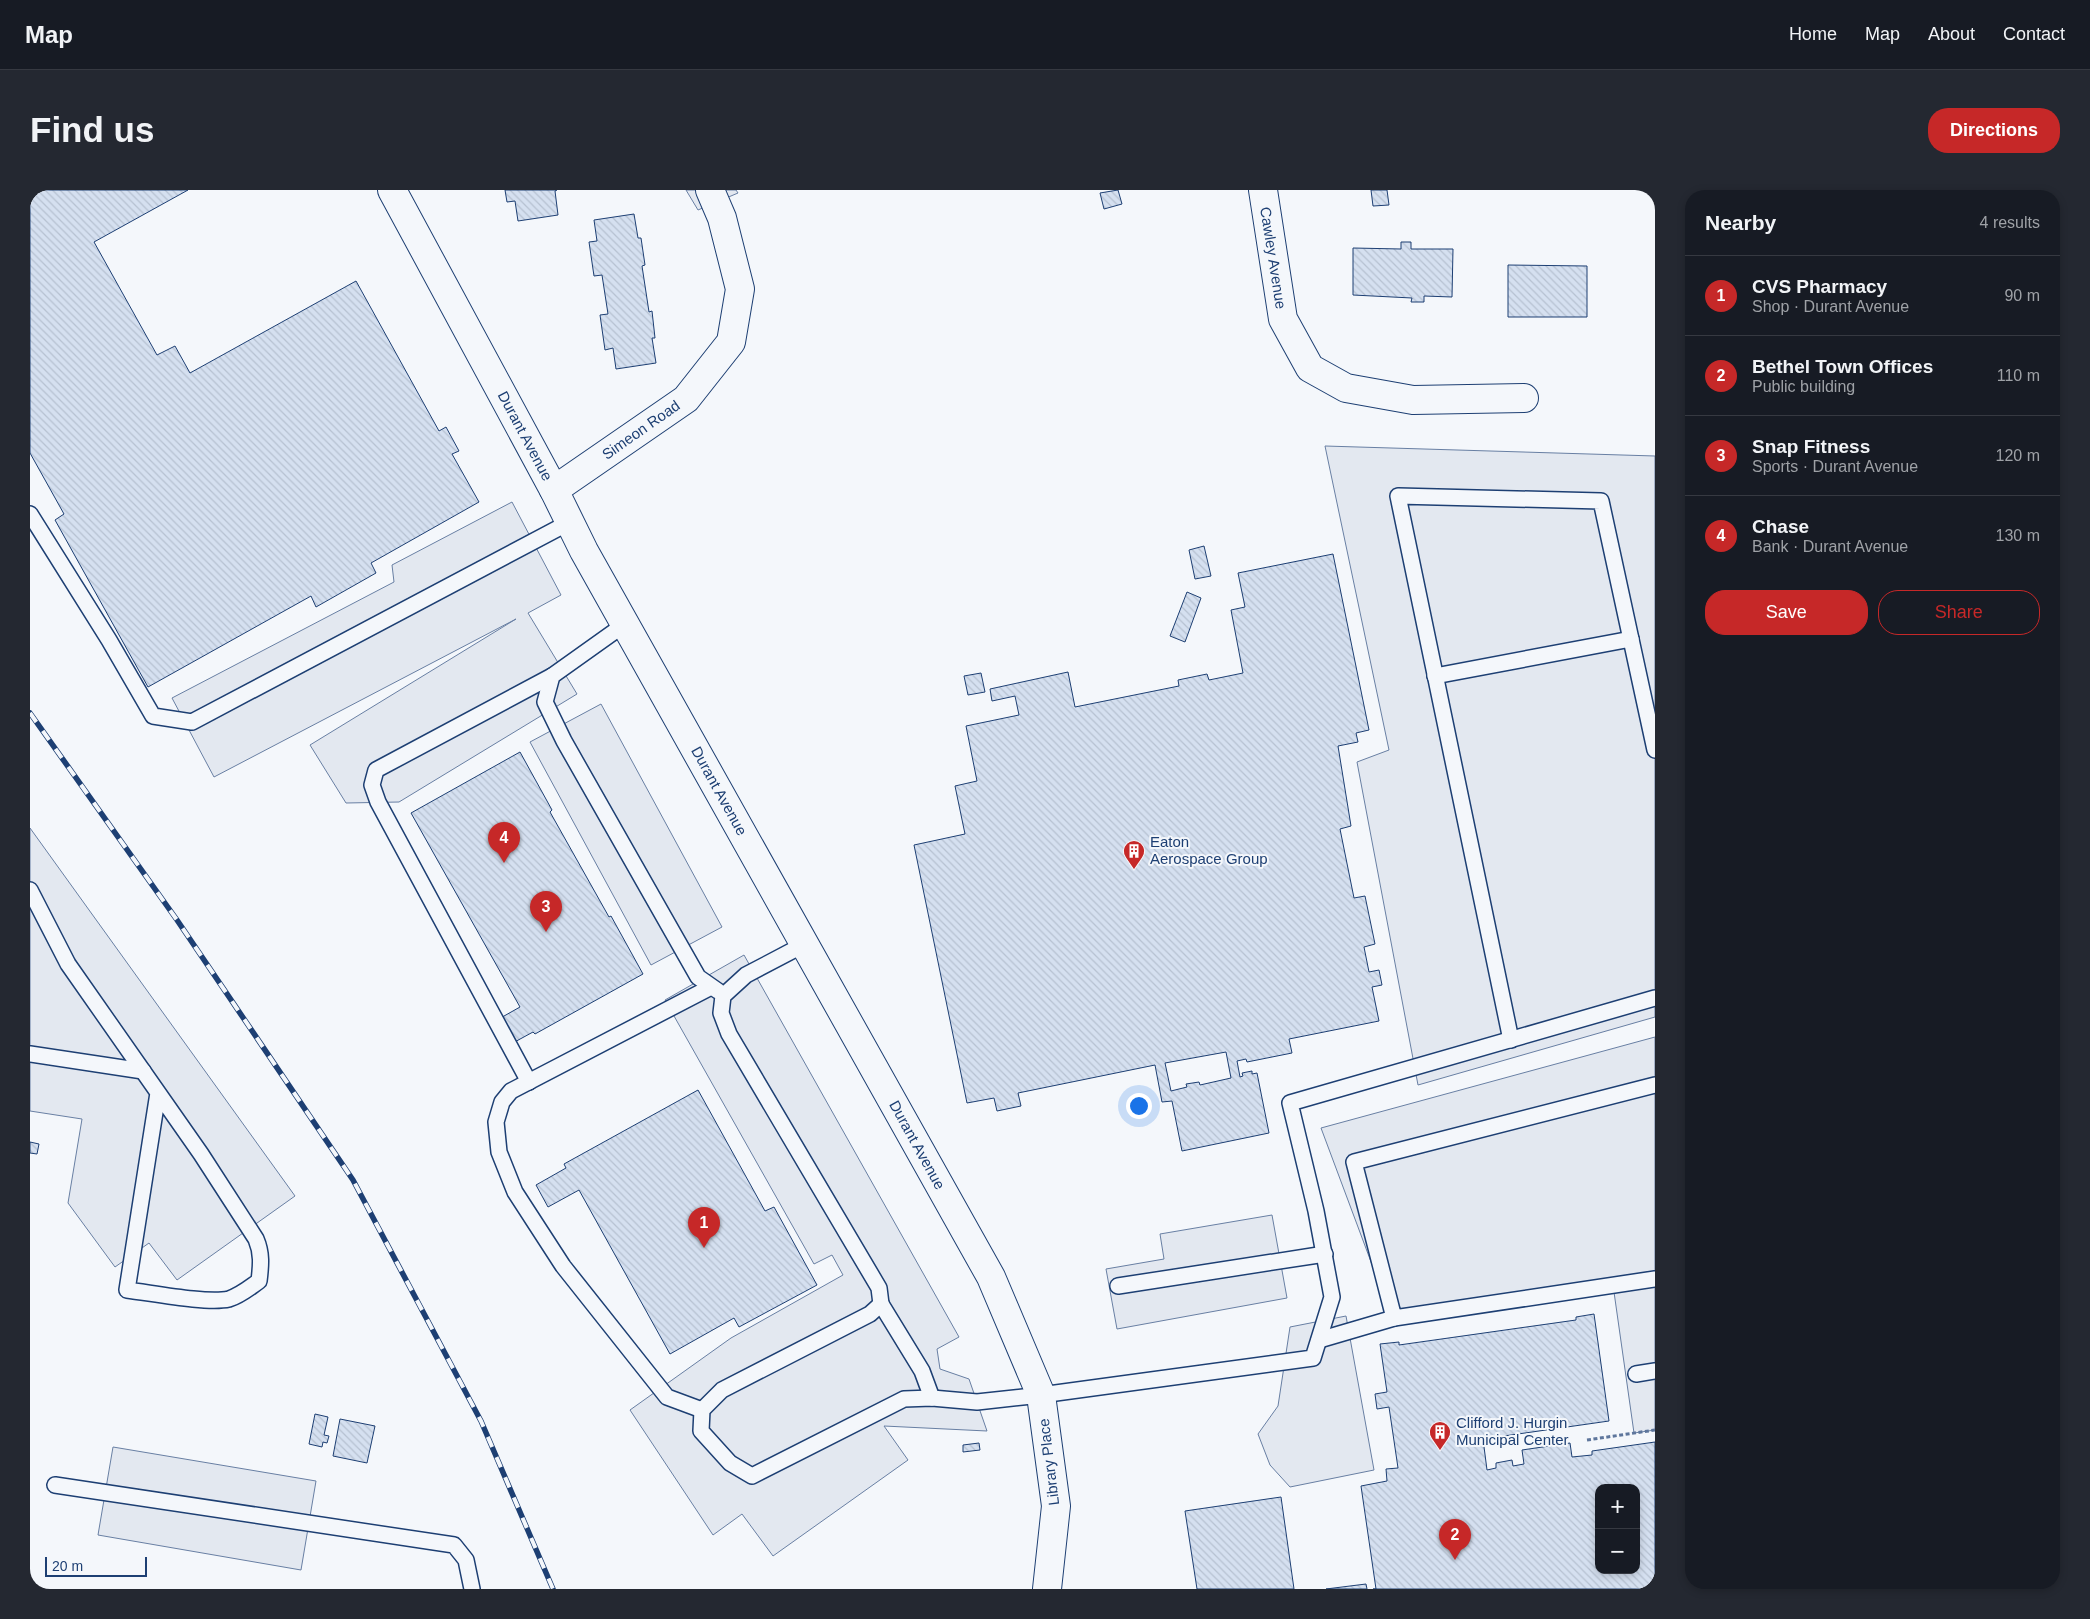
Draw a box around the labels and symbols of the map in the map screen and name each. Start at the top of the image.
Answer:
street label: Cawley Avenue [1257,206,1290,310]
street label: Durant Avenue [495,388,556,483]
street label: Simeon Road [599,397,683,463]
street label: Durant Avenue [688,743,751,838]
pin: 4 [488,822,520,863]
place label: Eaton Aerospace Group [1150,833,1268,867]
building icon: Eaton Aerospace Group [1122,839,1146,870]
pin: 3 [530,891,562,932]
your location [1126,1093,1152,1119]
street label: Durant Avenue [886,1097,949,1192]
pin: 1 [688,1207,720,1248]
place label: Clifford J. Hurgin Municipal Center [1456,1414,1569,1448]
street label: Library Place [1035,1418,1062,1507]
building icon: Clifford J. Hurgin Municipal Center [1428,1420,1452,1451]
pin: 2 [1439,1519,1471,1560]
scale bar [45,1554,148,1577]

